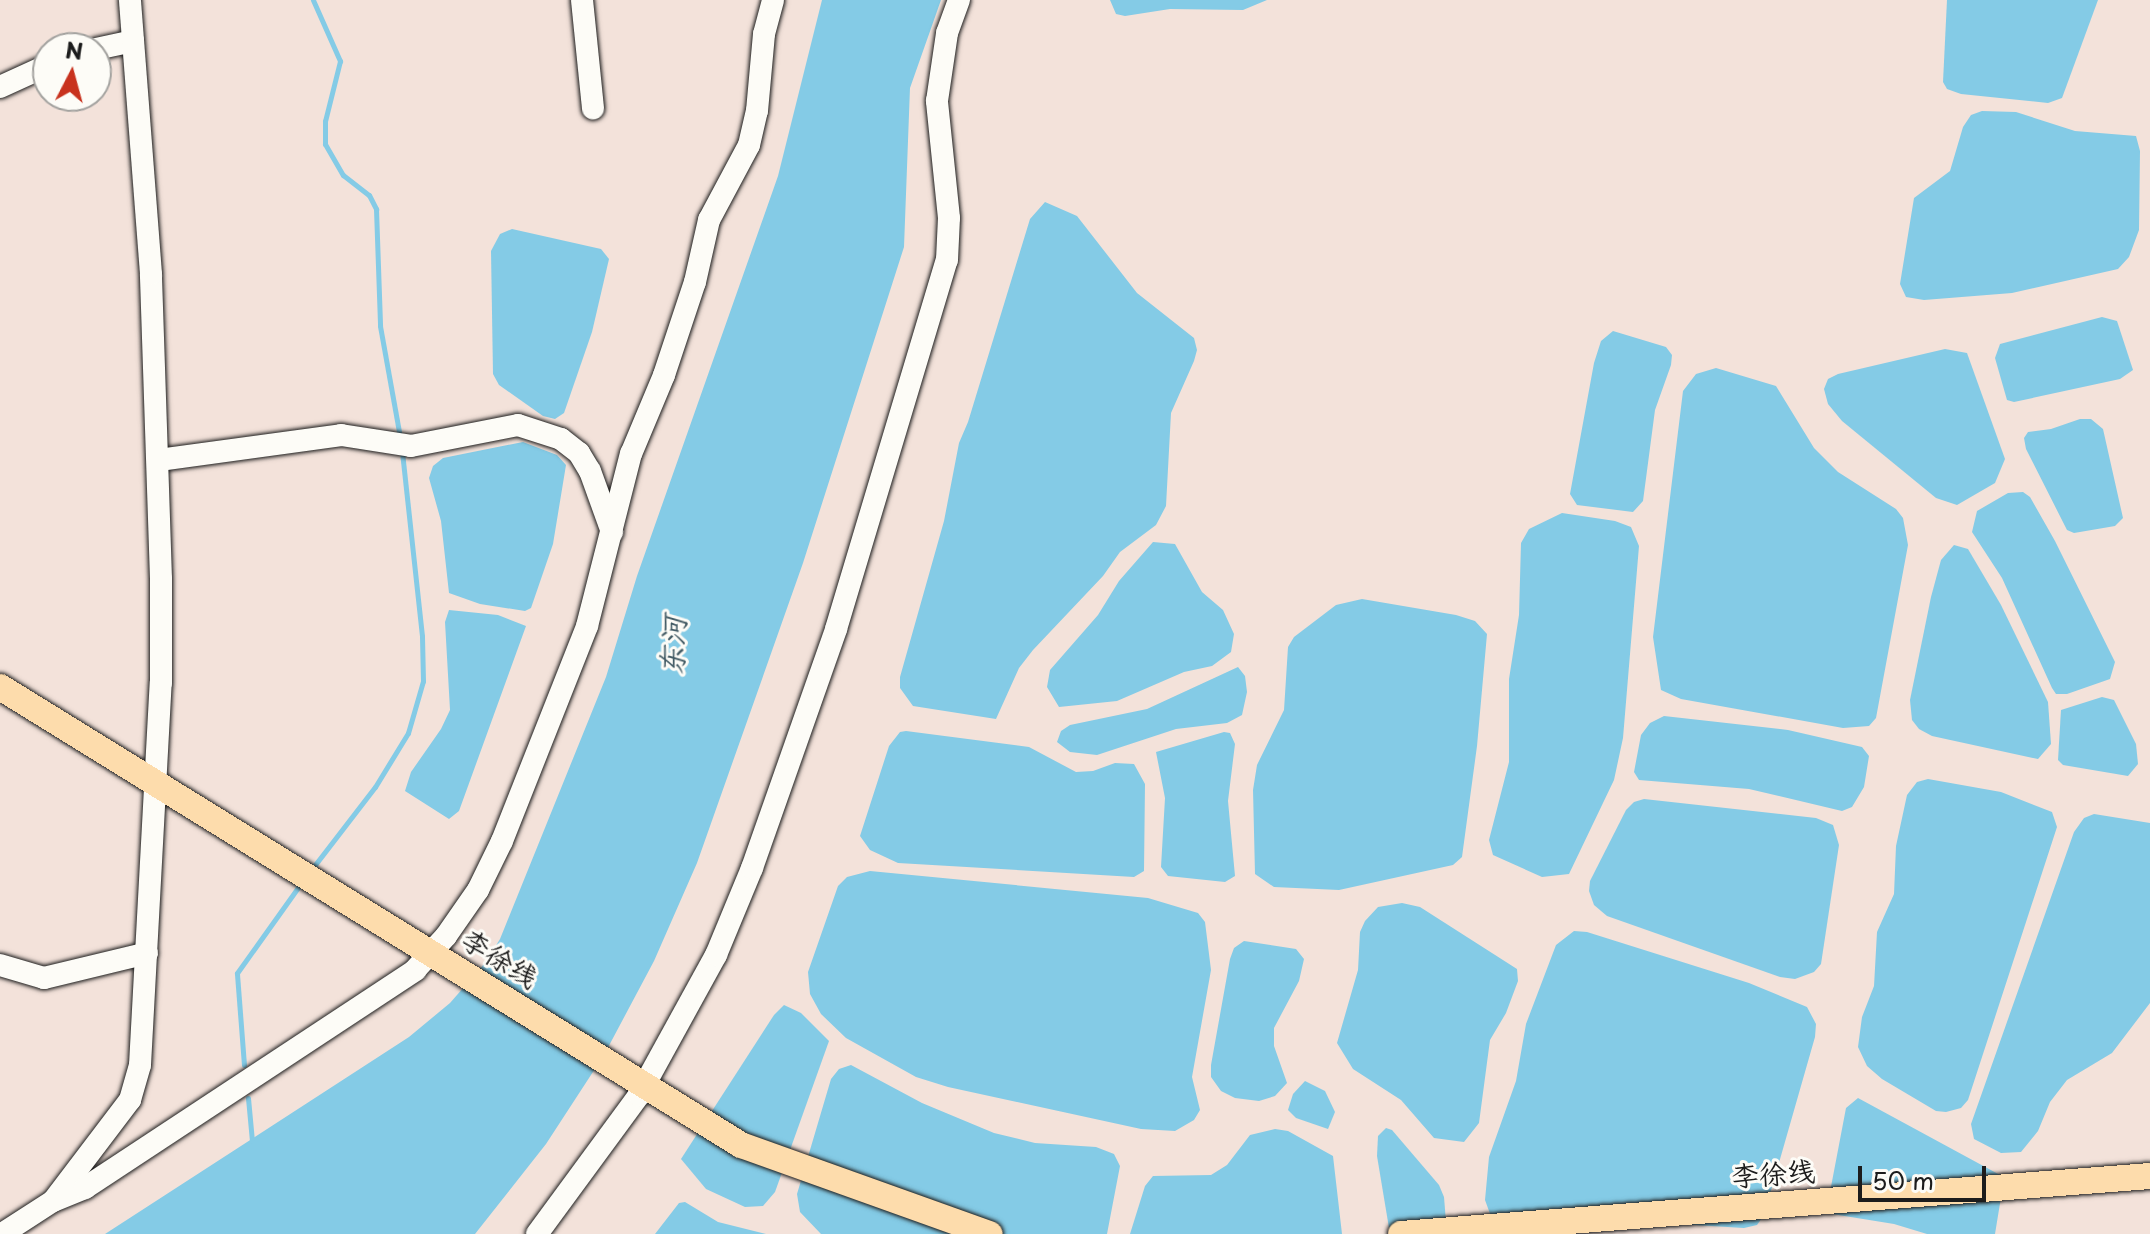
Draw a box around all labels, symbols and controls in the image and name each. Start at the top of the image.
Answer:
north arrow [32,32,112,112]
text: N [64,32,85,67]
water label: 东河 [652,615,692,677]
street label: 李徐线 [455,921,545,995]
scale bar [1862,1150,1990,1200]
street label: 李徐线 [1730,1153,1816,1193]
text: 50 m [1872,1162,1934,1198]

